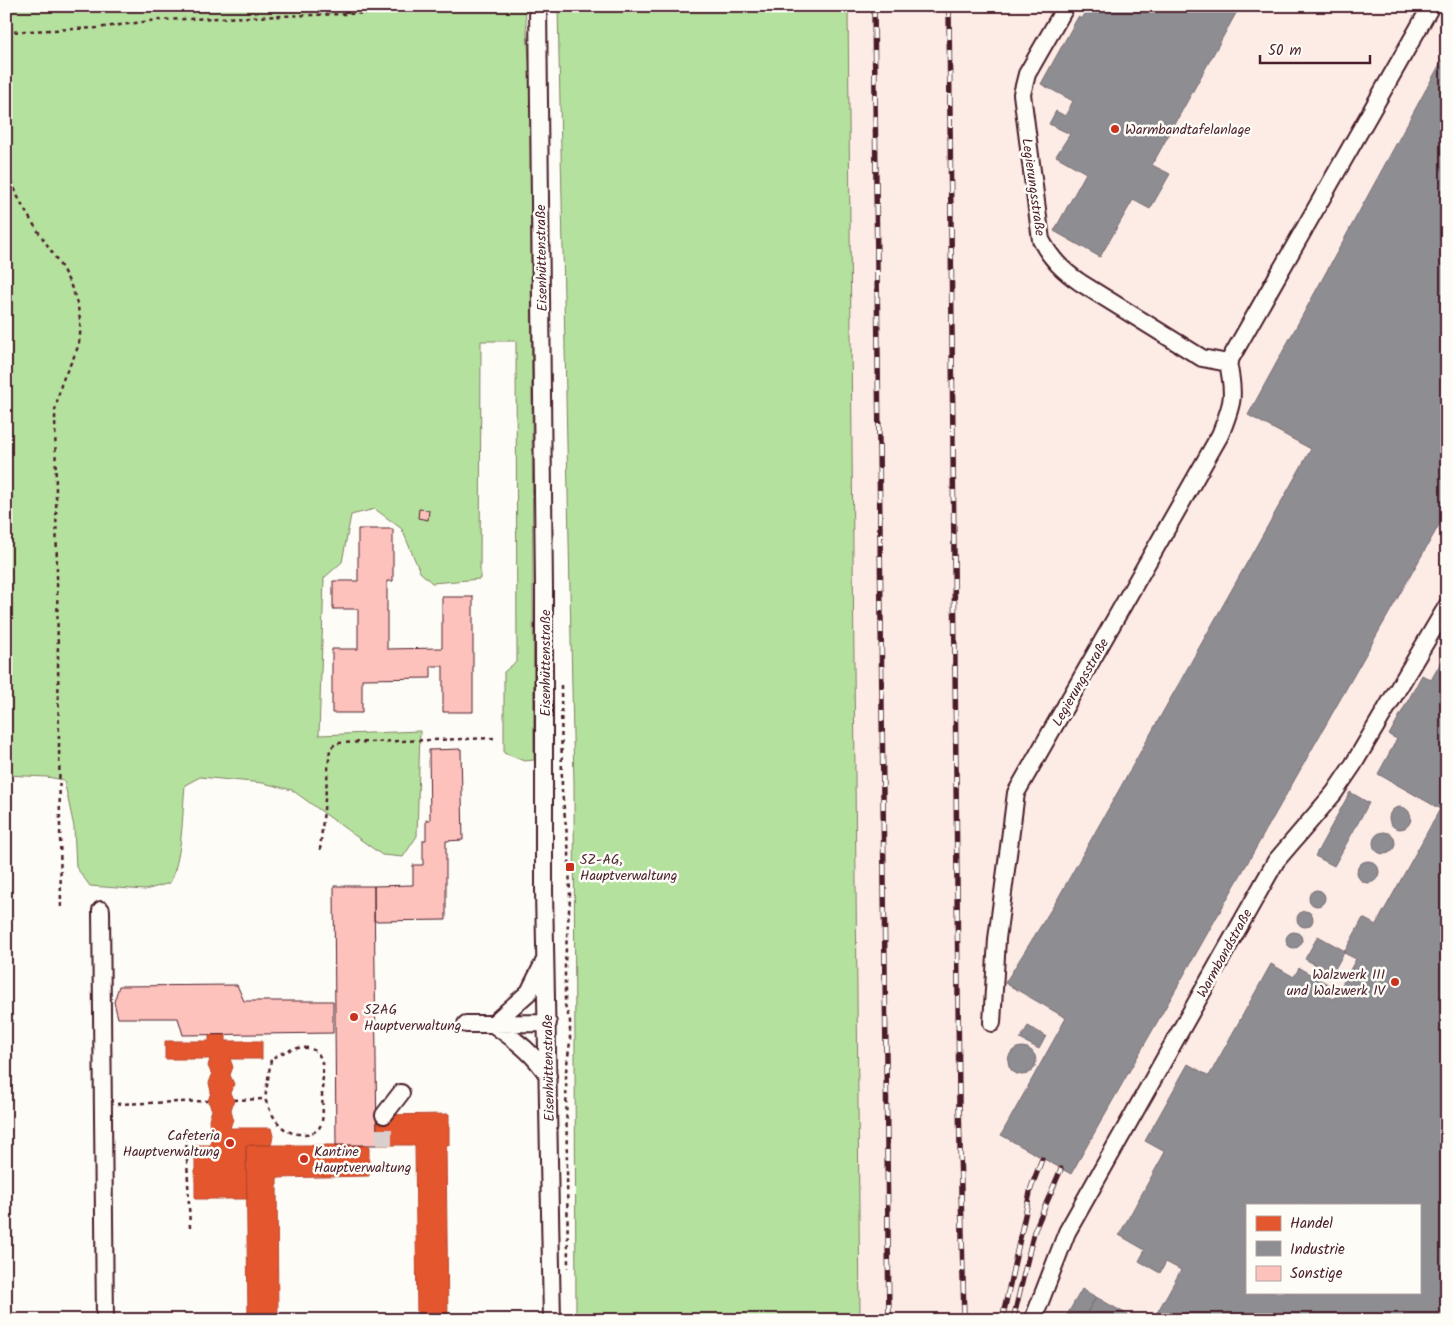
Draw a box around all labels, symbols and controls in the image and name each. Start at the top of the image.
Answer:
scale bar [1260,32,1370,64]
text: 50 m [1268,39,1302,63]
place label: Warmbandtafelanlage [1125,119,1251,141]
marker: Warmbandtafelanlage [1109,123,1121,135]
street label: Legierungsstraße [1015,137,1051,238]
street label: Eisenhüttenstraße [530,204,554,312]
street label: Eisenhüttenstraße [535,609,557,717]
street label: Legierungsstraße [1047,634,1115,731]
place label: SZ-AG, Hauptverwaltung [580,849,677,887]
marker: SZ-AG, Hauptverwaltung [564,861,576,873]
street label: Warmbandstraße [1191,904,1259,1002]
place label: Walzwerk III und Walzwerk IV [1287,964,1387,1002]
marker: Walzwerk III und Walzwerk IV [1389,976,1401,988]
place label: SZAG Hauptverwaltung [364,999,461,1037]
marker: SZAG Hauptverwaltung [348,1011,360,1023]
street label: Eisenhüttenstraße [537,1014,561,1122]
place label: Cafeteria Hauptverwaltung [123,1125,220,1163]
marker: Cafeteria Hauptverwaltung [224,1137,236,1149]
place label: Kantine Hauptverwaltung [314,1141,411,1179]
marker: Kantine Hauptverwaltung [298,1153,310,1165]
legend [1246,1204,1420,1294]
text: Handel [1290,1212,1333,1236]
text: Industrie [1290,1238,1345,1262]
text: Sonstige [1290,1262,1343,1286]

